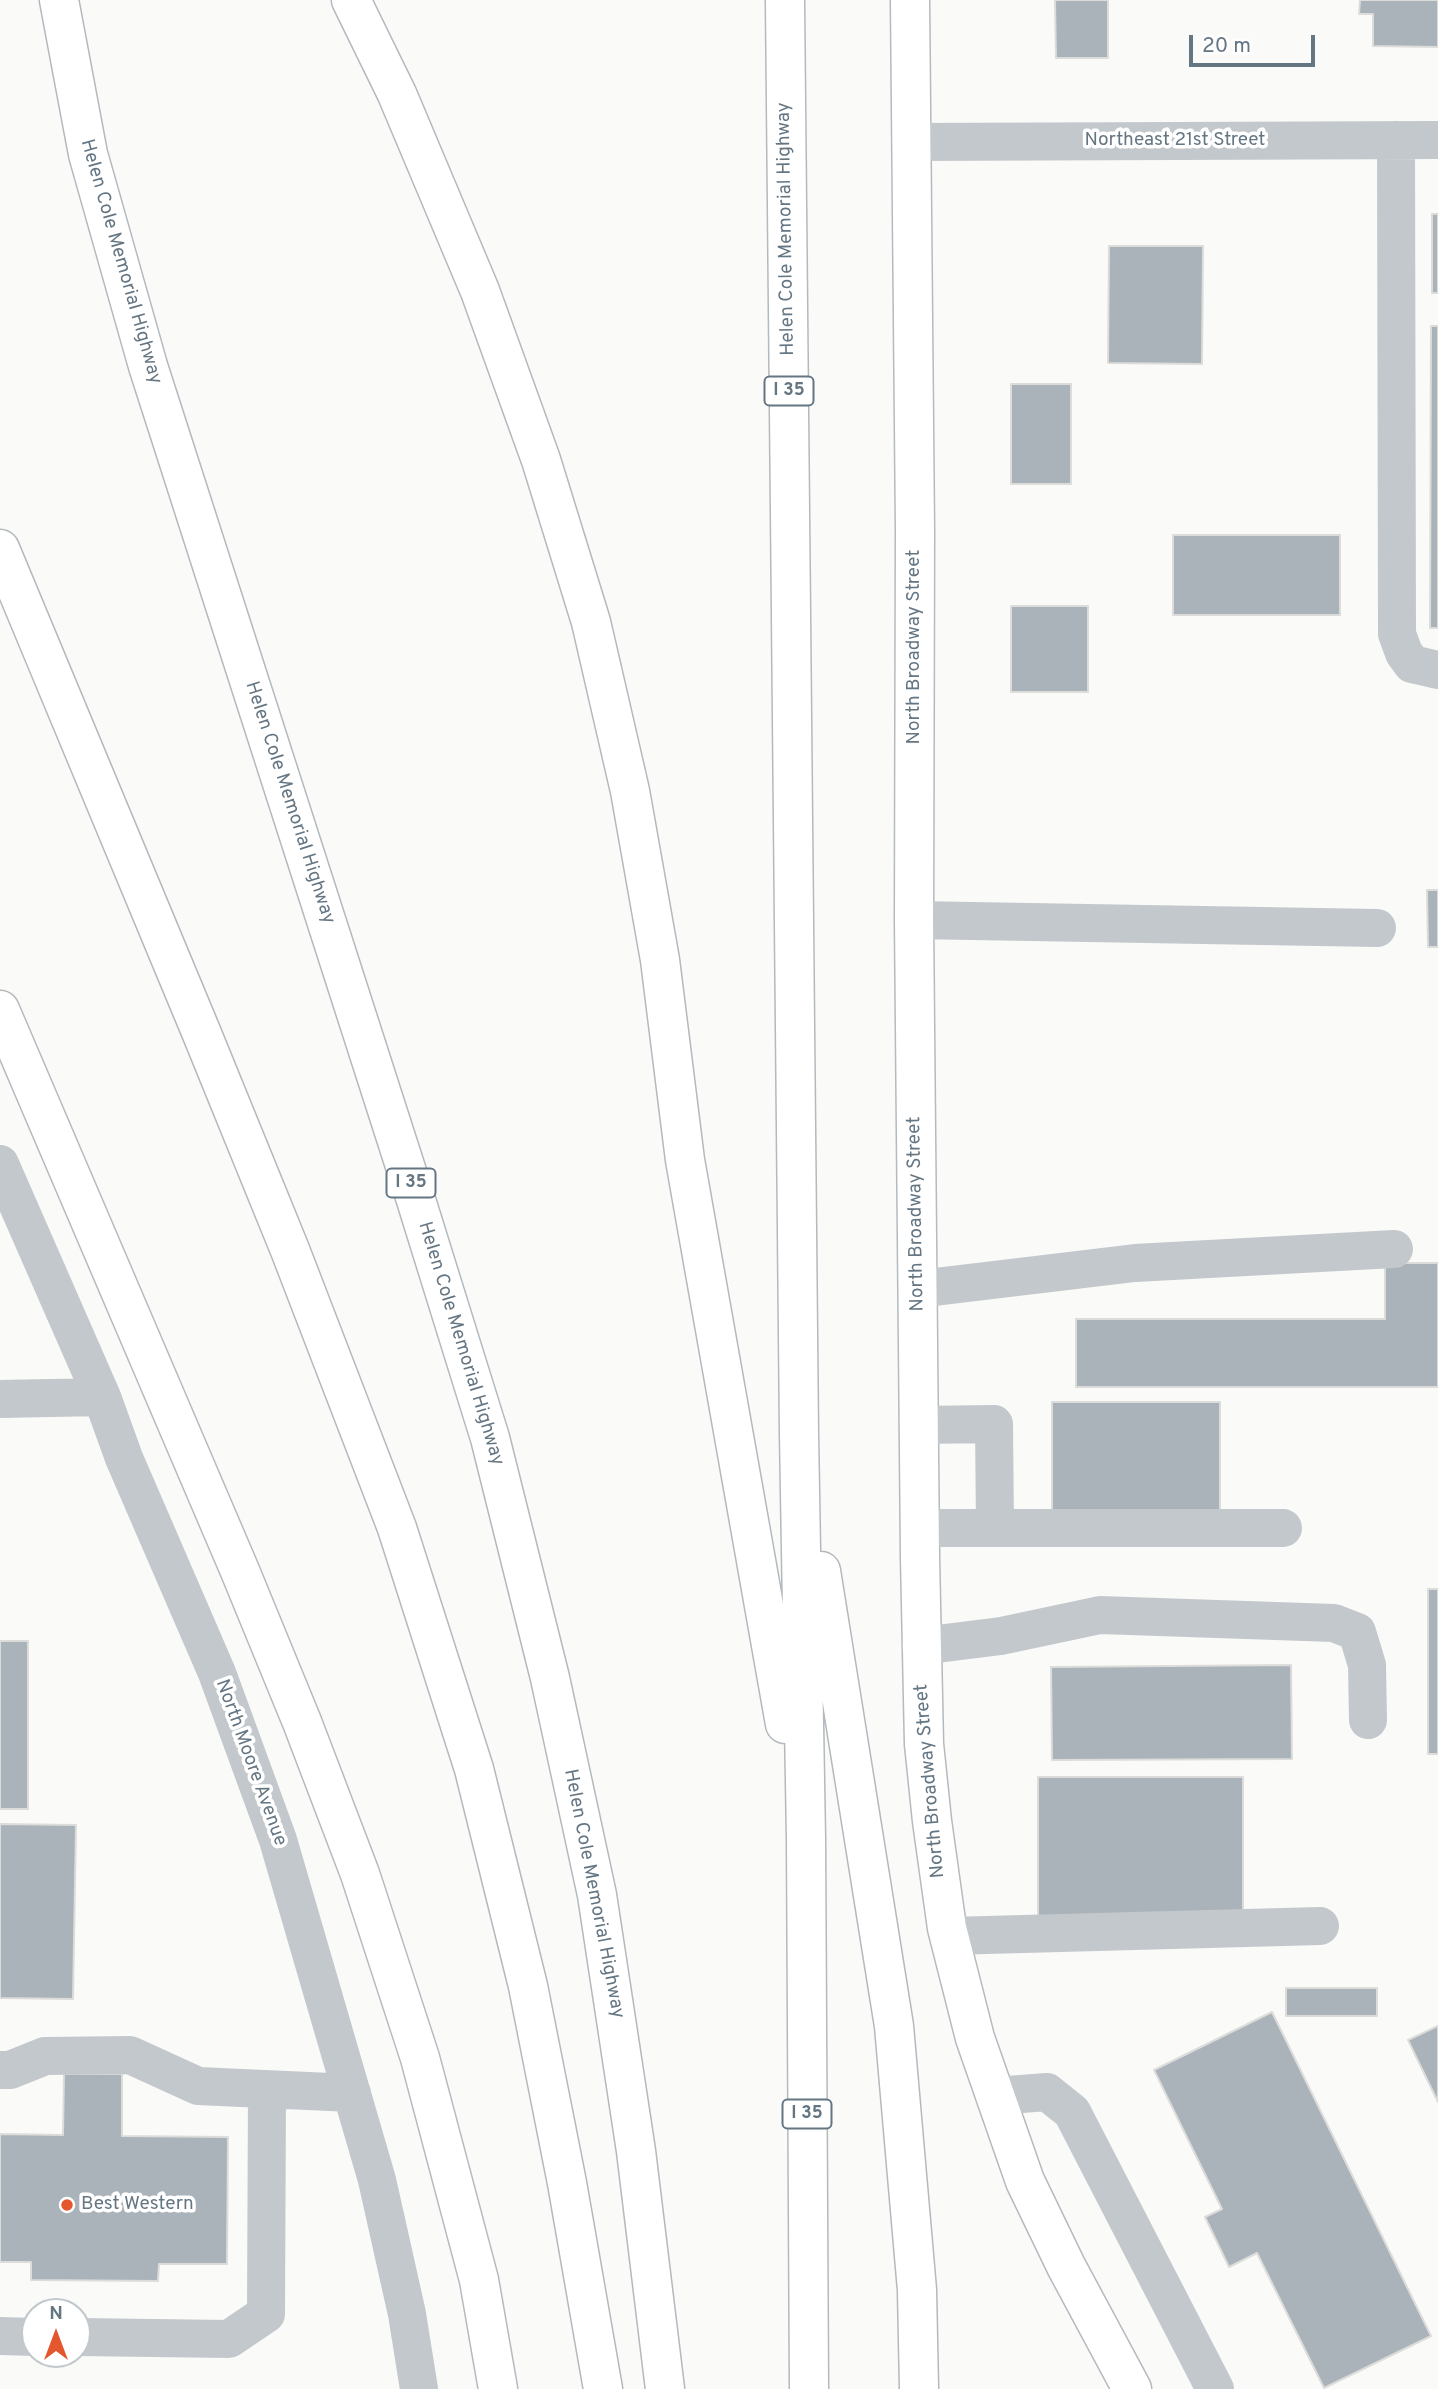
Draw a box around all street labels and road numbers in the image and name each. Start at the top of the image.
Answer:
street label: Helen Cole Memorial Highway [773,102,801,356]
street label: Northeast 21st Street [1085,130,1265,152]
street label: Helen Cole Memorial Highway [74,137,166,387]
road number: I 35 [764,376,814,405]
street label: North Broadway Street [904,549,926,745]
street label: Helen Cole Memorial Highway [239,679,339,927]
street label: North Broadway Street [904,1116,930,1312]
road number: I 35 [386,1168,436,1198]
street label: Helen Cole Memorial Highway [412,1219,508,1469]
street label: North Moore Avenue [209,1677,291,1849]
street label: North Broadway Street [911,1683,951,1879]
street label: Helen Cole Memorial Highway [558,1767,628,2021]
road number: I 35 [782,2100,832,2128]

